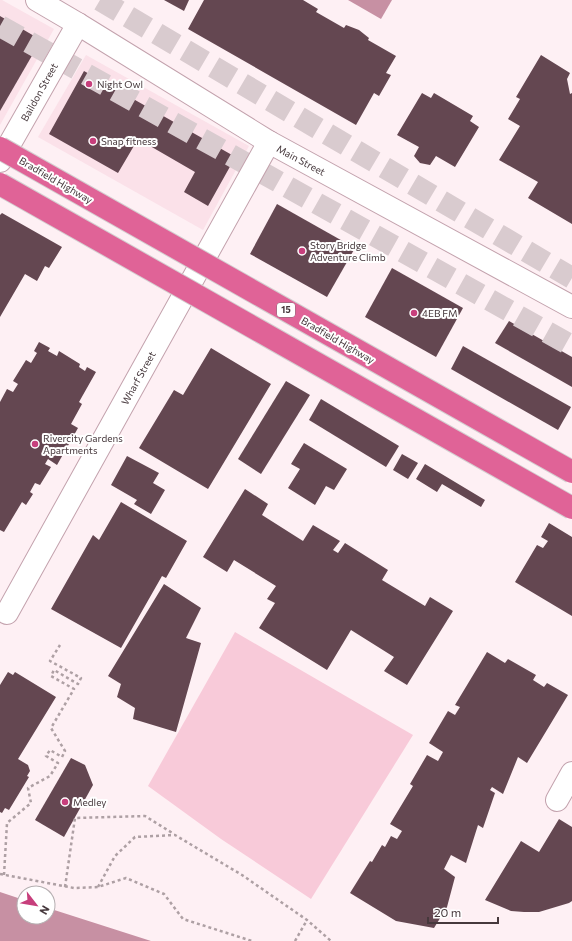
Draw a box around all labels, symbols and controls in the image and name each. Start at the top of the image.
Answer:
street label: Baildon Street [18,61,60,123]
place label: Night Owl [97,78,143,90]
marker: Night Owl [84,79,94,89]
place label: Snap fitness [101,135,157,147]
marker: Snap fitness [88,136,98,146]
street label: Main Street [275,142,327,178]
street label: Bradfield Highway [17,154,95,206]
place label: Story Bridge Adventure Climb [310,239,386,263]
marker: Story Bridge Adventure Climb [297,246,307,256]
road number: 15 [277,303,295,317]
place label: 4EB FM [422,307,458,319]
marker: 4EB FM [409,308,419,318]
street label: Bradfield Highway [299,314,377,366]
street label: Wharf Street [118,349,158,407]
place label: Rivercity Gardens Apartments [43,432,123,456]
marker: Rivercity Gardens Apartments [30,439,40,449]
place label: Medley [73,796,106,808]
marker: Medley [60,797,70,807]
north arrow [16,885,56,925]
scale bar [428,899,498,925]
text: N [37,904,53,917]
text: 20 m [434,905,461,919]

